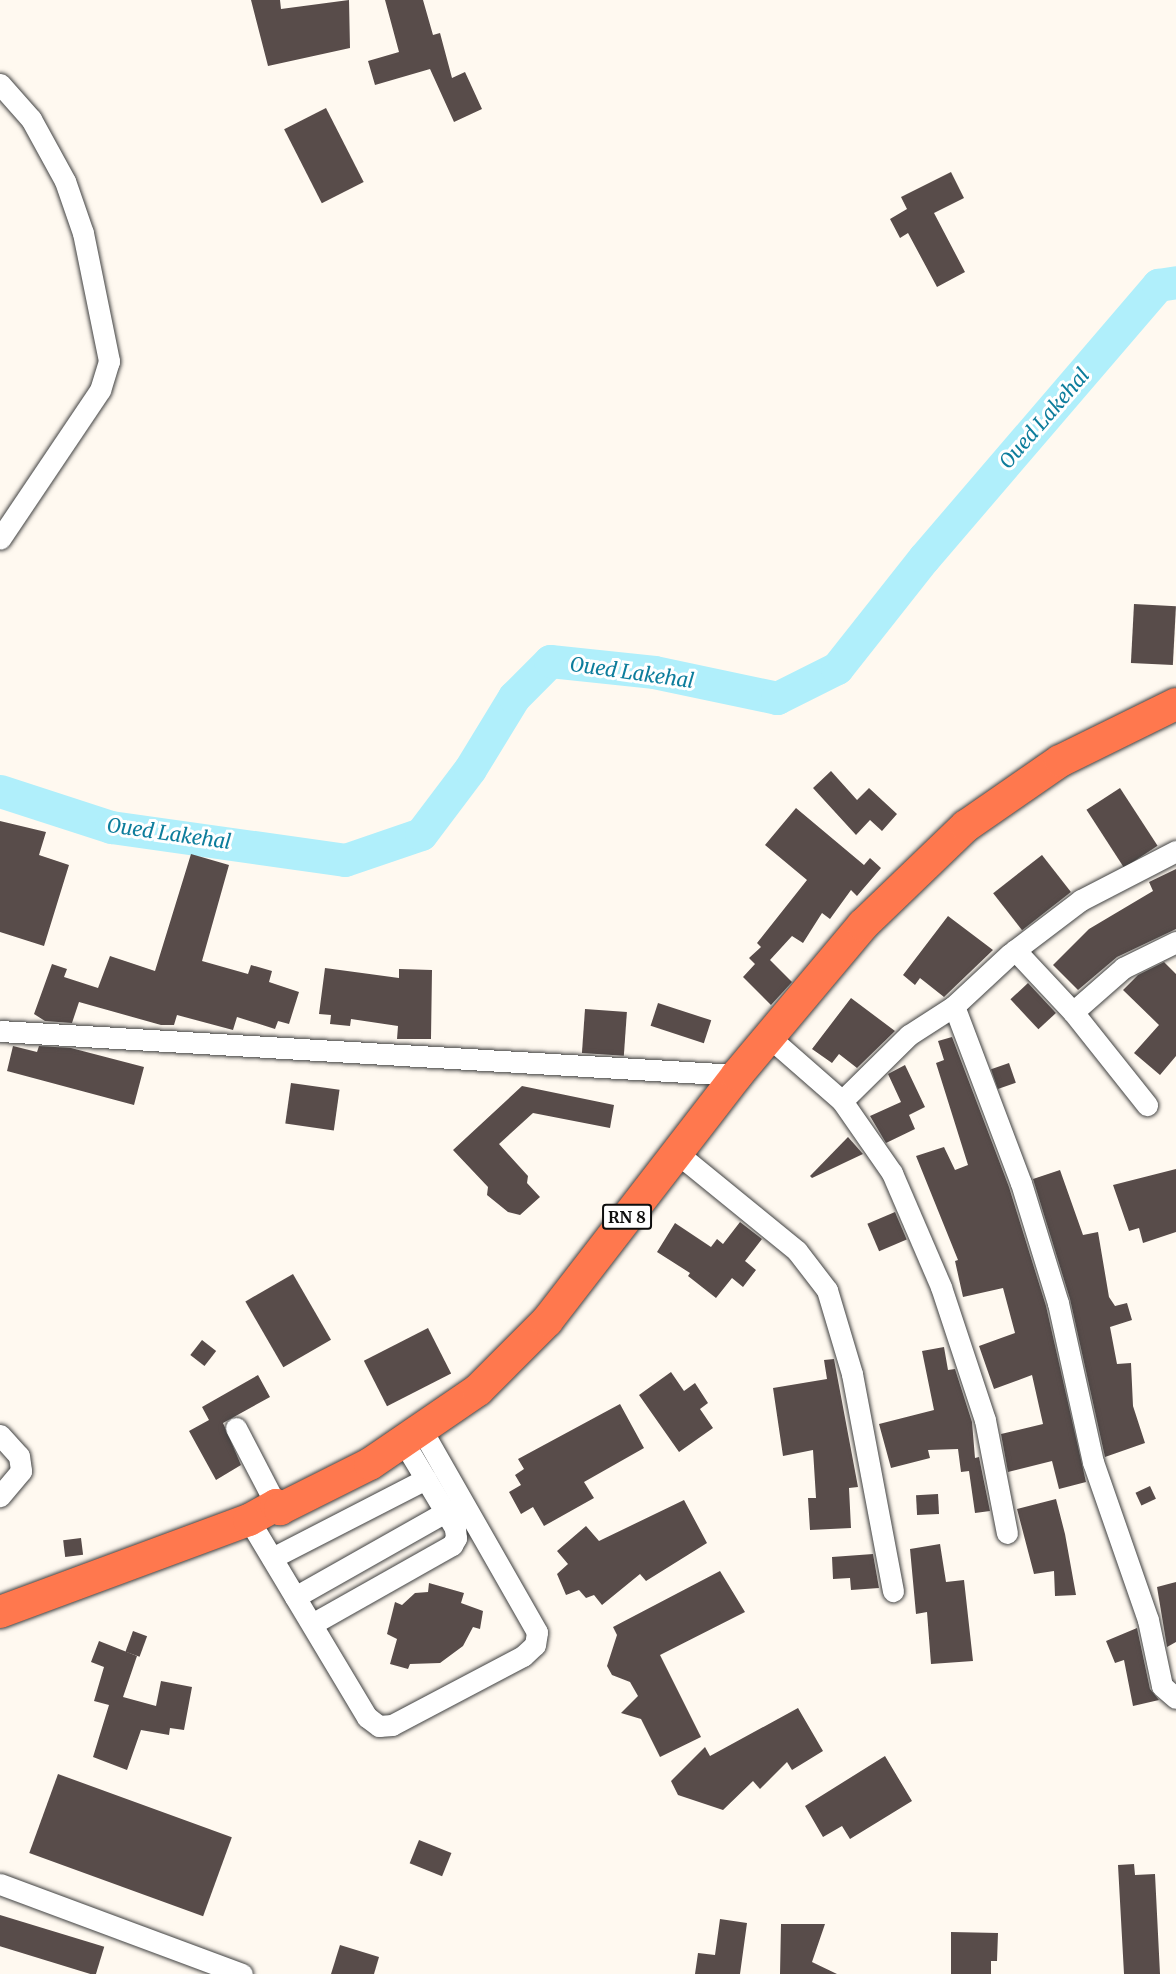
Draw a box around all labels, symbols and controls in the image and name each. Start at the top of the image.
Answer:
water label: Oued Lakehal [994,363,1094,473]
water label: Oued Lakehal [568,651,696,693]
water label: Oued Lakehal [105,812,233,854]
road number: RN 8 [602,1204,652,1230]

